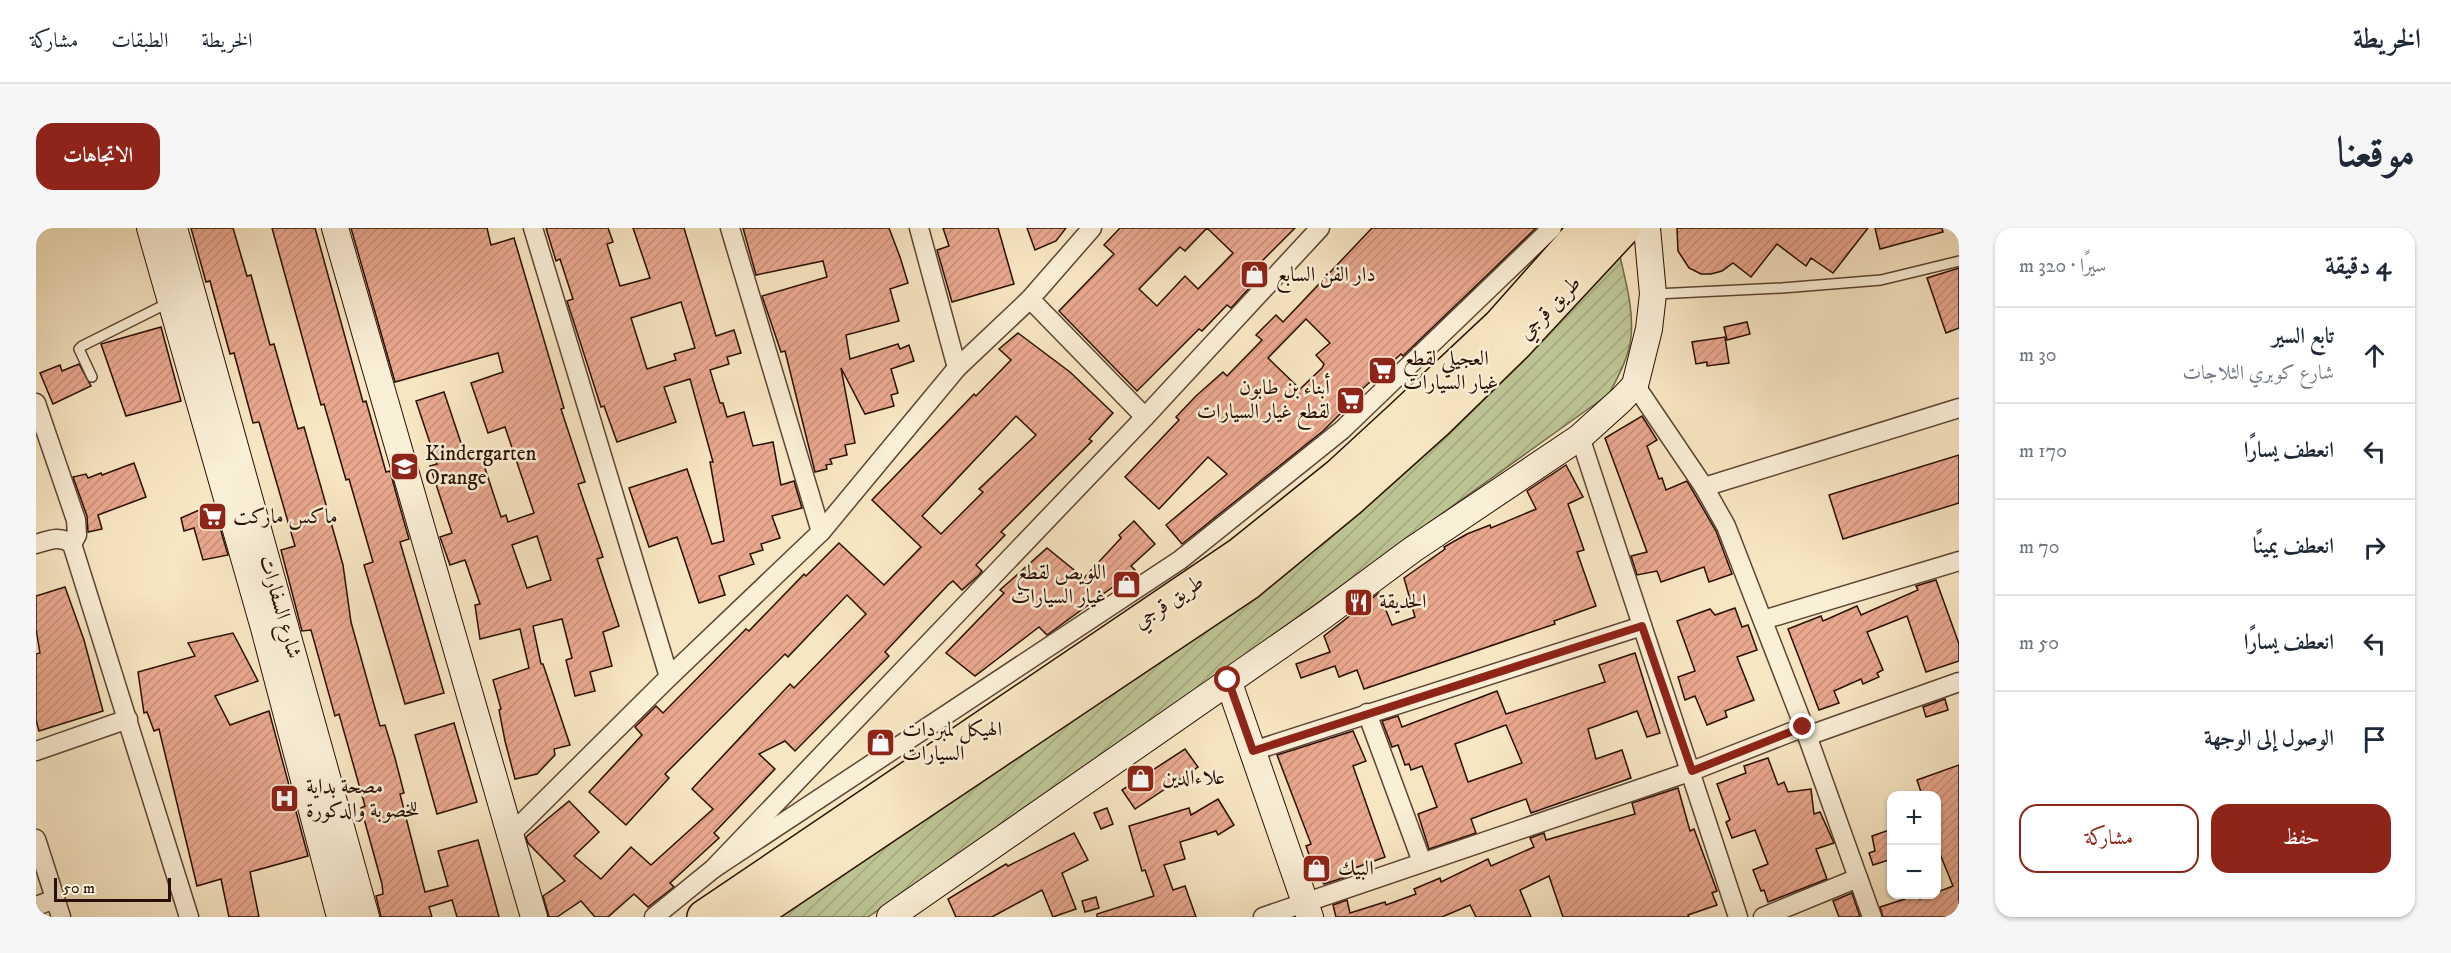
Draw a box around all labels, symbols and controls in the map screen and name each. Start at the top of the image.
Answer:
text: الخريطة [2353,22,2421,57]
text: مشاركة [30,28,78,54]
text: الطبقات [111,28,168,54]
text: الخريطة [201,28,253,54]
button: الاتجاهات [36,123,160,190]
text: موقعنا [2337,128,2415,180]
text: 4 دقيقة [2325,250,2391,283]
text: سيرًا · 320 m [2019,254,2106,279]
shop icon: دار الفن السابع [1239,259,1271,291]
place label: دار الفن السابع [1276,262,1376,293]
street label: طريق قرجي [1513,270,1589,348]
text: تابع السير [2272,323,2334,350]
icon: ahead [2358,339,2391,372]
text: 30 m [2019,343,2057,368]
place label: العجيلي لقطع غيار السيارات [1403,346,1498,396]
supermarket icon: العجيلي لقطع غيار السيارات [1366,355,1398,387]
text: شارع كوبري الثلاجات [2182,361,2334,386]
place label: أبناء بن طابون لقطع غيار السيارات [1197,372,1330,430]
supermarket icon: أبناء بن طابون لقطع غيار السيارات [1335,384,1367,416]
icon: left [2358,435,2391,468]
text: انعطف يسارًا [2244,437,2334,464]
text: 170 m [2019,439,2067,464]
place label: Kindergarten Orange [425,441,536,491]
school or university icon: Kindergarten Orange [388,450,420,482]
supermarket icon: ماكس ماركت [196,501,228,533]
place label: ماكس ماركت [233,504,338,530]
icon: right [2358,531,2391,564]
text: انعطف يمينًا [2253,533,2334,560]
text: 70 m [2019,535,2060,560]
street label: شارع السفارات [249,552,307,663]
place label: اللويص لقطع غيار السيارات [1011,560,1106,610]
shop icon: اللويص لقطع غيار السيارات [1111,569,1143,601]
street label: طريق قرجي [1129,569,1211,637]
restaurant icon: الحديقة [1342,586,1374,618]
place label: الحديقة [1379,589,1427,615]
icon: left [2358,627,2391,660]
text: انعطف يسارًا [2244,629,2334,656]
text: 50 m [2019,631,2059,656]
route start [1214,666,1240,692]
route end [1789,713,1815,739]
place label: الهيكل لمبردات السيارات [902,717,1002,767]
icon: arrive [2358,723,2391,756]
text: الوصول إلى الوجهة [2204,725,2334,752]
shop icon: الهيكل لمبردات السيارات [865,726,897,758]
shop icon: علاءالدين [1125,762,1157,794]
place label: علاءالدين [1162,765,1225,791]
place label: مصحة بداية للخصوبة والدكورة [306,774,419,824]
hospital icon: مصحة بداية للخصوبة والدكورة [269,783,301,815]
map controls [1887,791,1941,899]
button: + [1887,791,1941,845]
button: مشاركة [2019,804,2199,873]
button: حفظ [2211,804,2391,873]
button: − [1887,845,1941,899]
shop icon: البيك [1301,853,1333,885]
place label: البيك [1338,856,1374,882]
scale bar [54,875,171,902]
text: 50 m [63,878,95,898]

